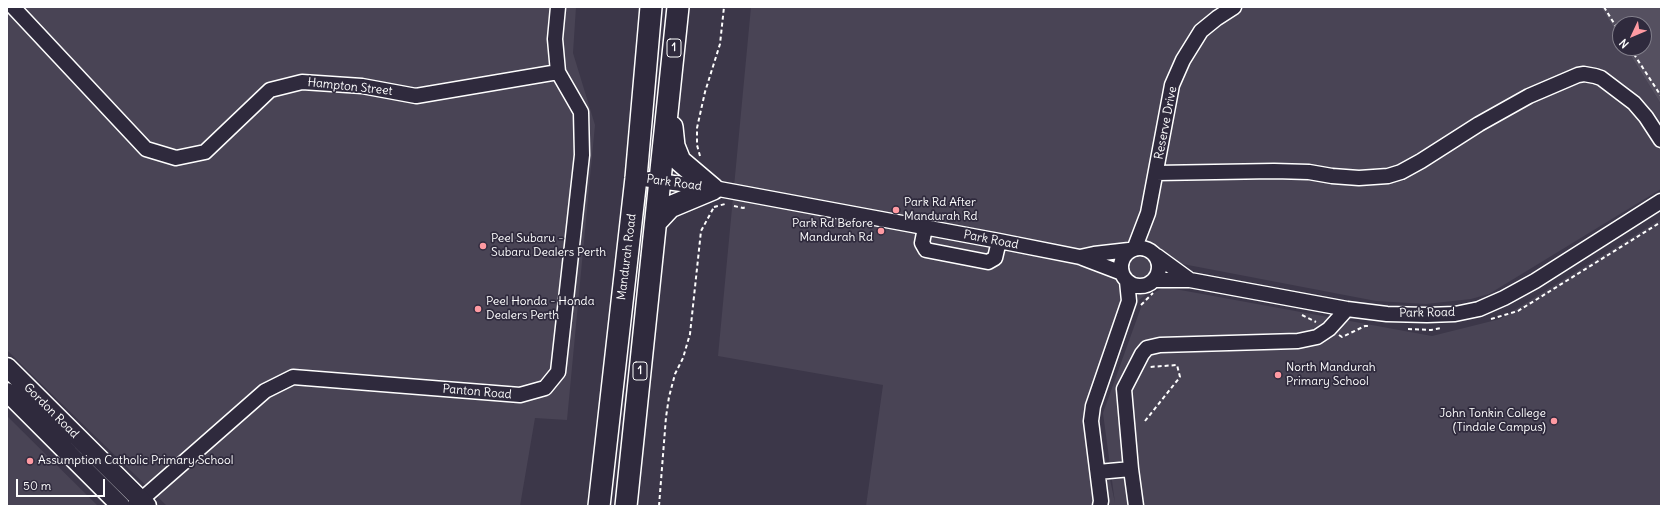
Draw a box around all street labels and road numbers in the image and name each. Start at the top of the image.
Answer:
road number: 1 [667,39,681,57]
street label: Hampton Street [307,75,393,99]
street label: Reserve Drive [1152,85,1180,161]
street label: Park Road [645,172,703,194]
street label: Mandurah Road [615,213,639,301]
street label: Park Road [962,228,1020,252]
street label: Park Road [1399,305,1455,321]
road number: 1 [633,362,647,380]
street label: Gordon Road [20,380,82,442]
street label: Panton Road [442,382,512,402]

